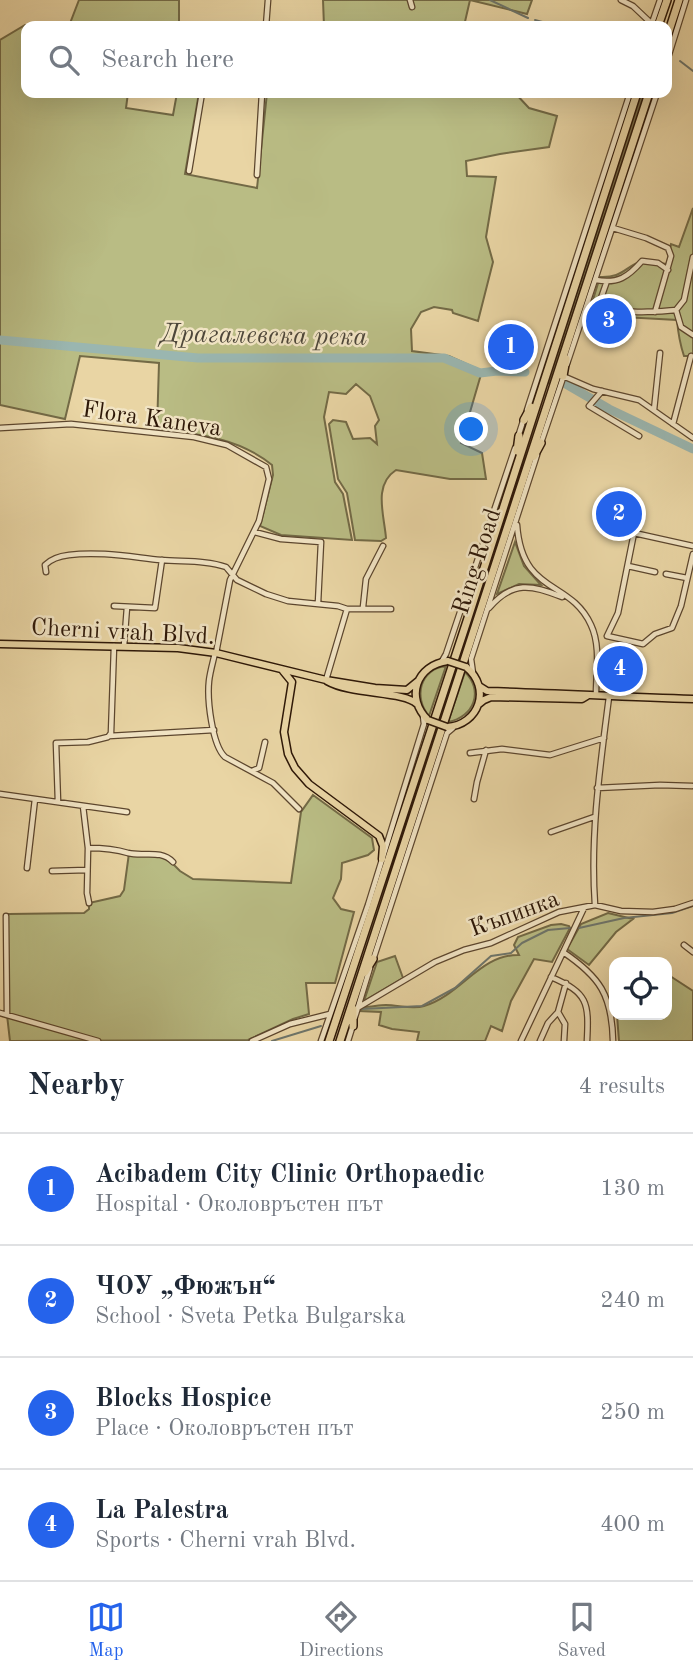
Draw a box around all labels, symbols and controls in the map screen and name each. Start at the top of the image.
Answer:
search box [21,21,672,98]
icon: search [45,41,83,79]
text: Search here [101,47,234,73]
pin: 3 [586,295,632,347]
water label: Драгалевска река [157,321,368,351]
pin: 1 [488,321,534,373]
street label: Flora Kaneva [80,398,223,442]
your location [454,412,488,446]
pin: 2 [596,488,642,540]
street label: Ring Road [450,506,506,618]
street label: Cherni vrah Blvd. [30,616,216,650]
pin: 4 [597,643,643,695]
street label: Къпинка [467,888,563,942]
map controls [609,957,672,1020]
button: locate [609,957,672,1020]
text: Nearby [28,1071,125,1101]
text: 4 results [579,1075,665,1098]
text: Acibadem City Clinic Orthopaedic [95,1162,485,1188]
text: 1 [44,1177,58,1200]
text: 130 m [600,1177,665,1200]
text: Hospital · Околовръстен път [95,1193,383,1216]
text: ЧОУ „Фюжън“ [95,1274,276,1300]
text: 2 [44,1289,58,1312]
text: 240 m [600,1289,665,1312]
text: School · Sveta Petka Bulgarska [95,1305,406,1328]
text: Blocks Hospice [95,1386,272,1412]
text: 3 [44,1401,58,1424]
text: 250 m [600,1401,665,1424]
text: Place · Околовръстен път [95,1417,354,1440]
text: La Palestra [95,1498,229,1524]
text: 4 [44,1513,58,1536]
text: 400 m [600,1513,665,1536]
text: Sports · Cherni vrah Blvd. [95,1529,356,1552]
tab: Map [87,1598,125,1663]
tab: Directions [299,1598,384,1663]
tab: Saved [558,1598,606,1663]

